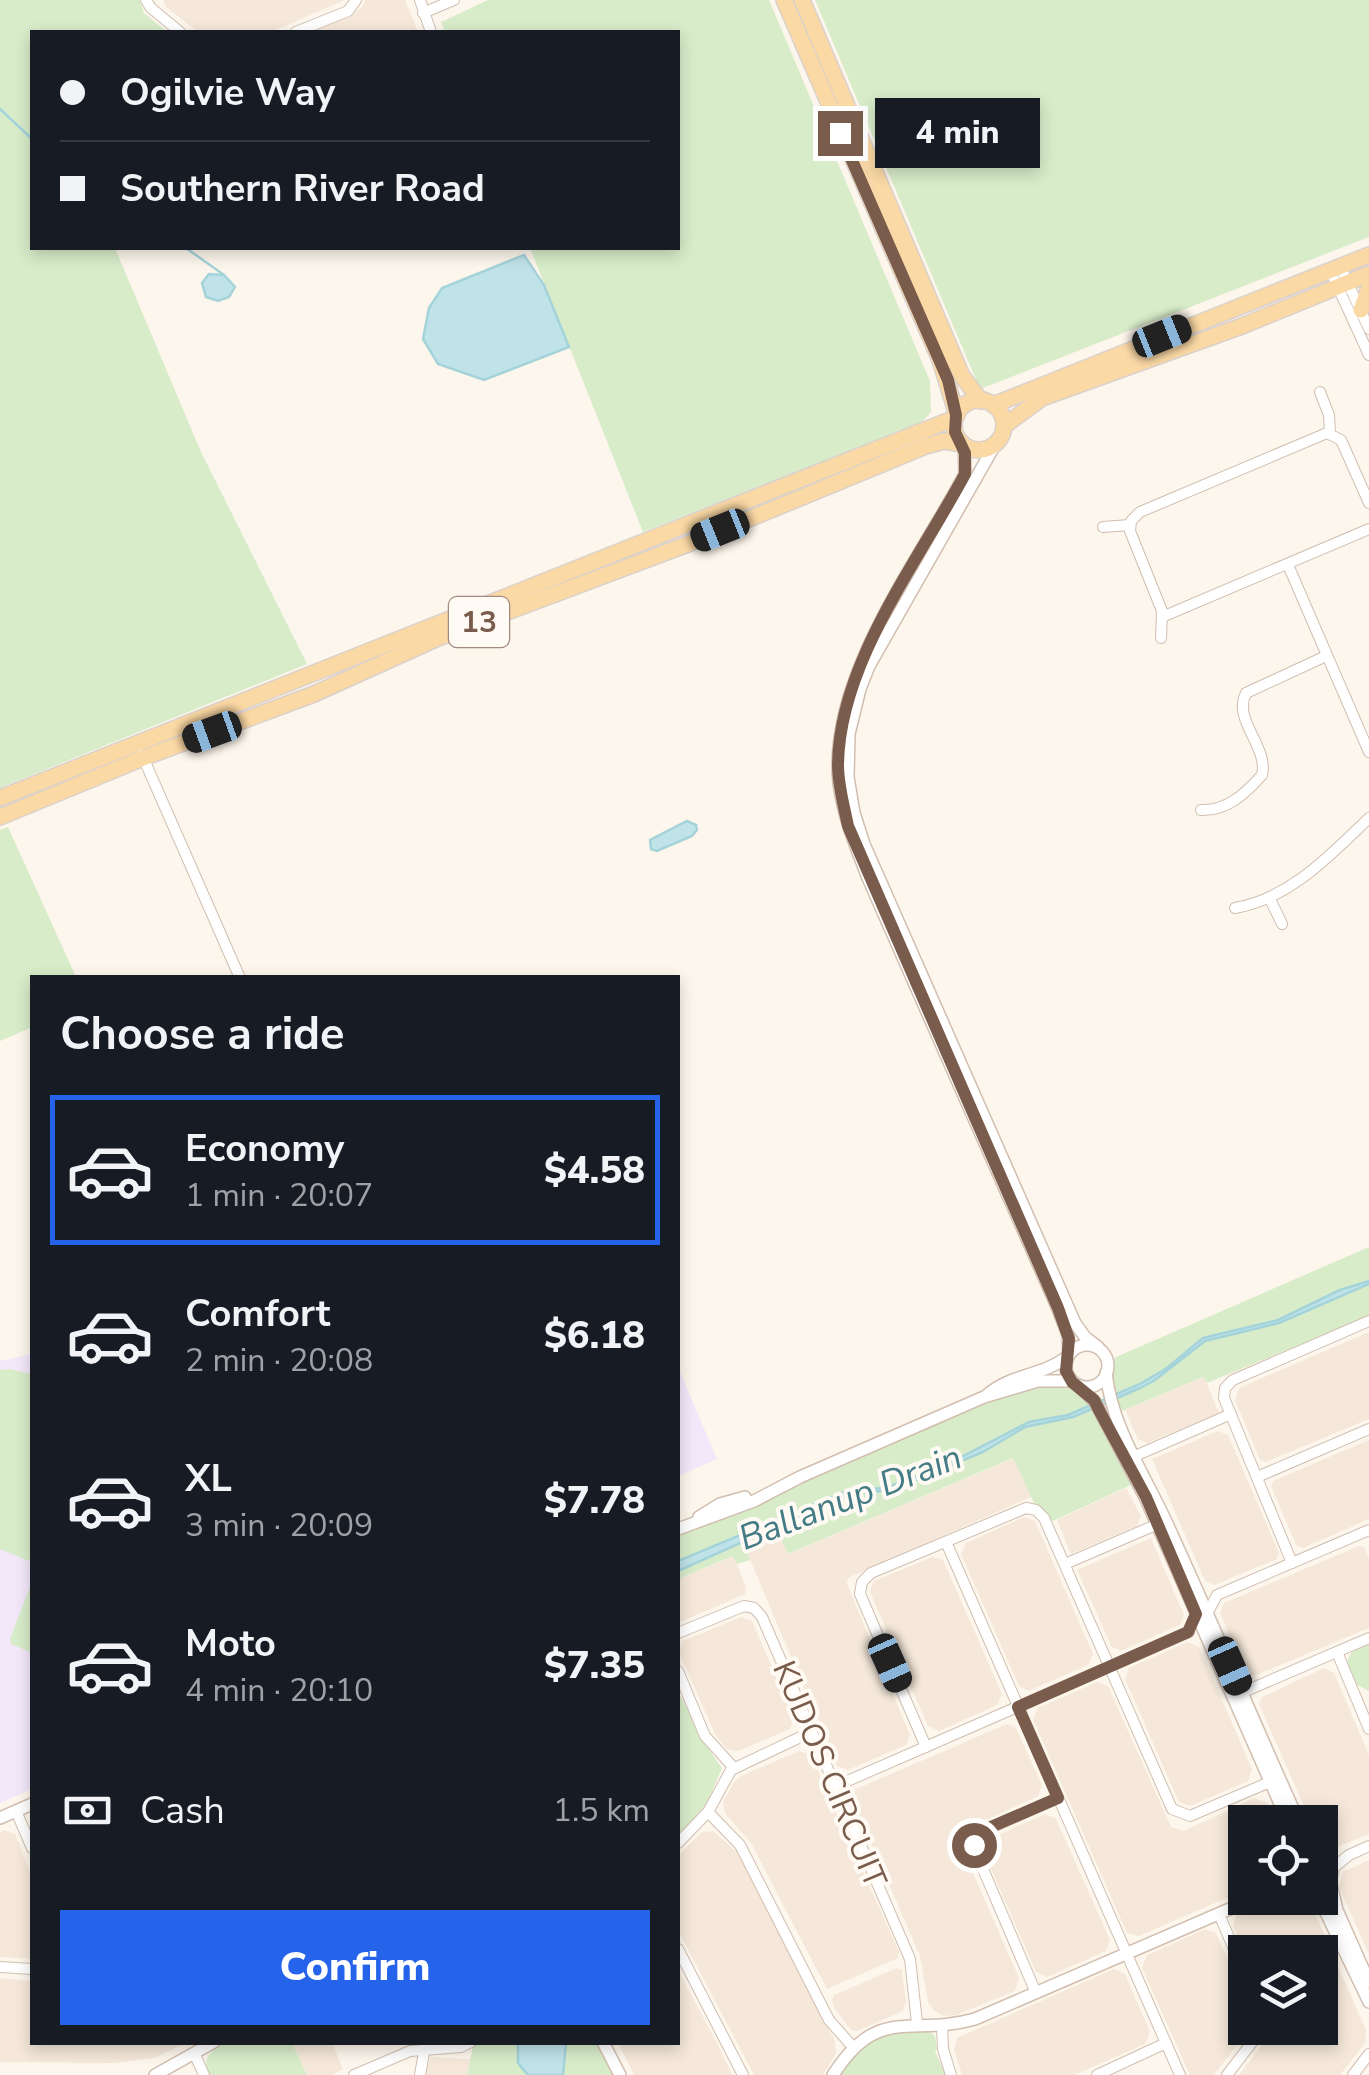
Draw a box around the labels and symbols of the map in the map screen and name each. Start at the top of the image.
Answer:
callout: 4 min [875,98,1040,168]
route end [818,111,863,156]
car [1129,311,1195,361]
car [687,505,753,555]
road number: 13 [449,597,509,647]
car [179,708,245,756]
water label: Ballanup Drain [732,1433,968,1562]
car [864,1629,916,1697]
car [1204,1632,1256,1700]
street label: KUDOS CIRCUIT [762,1654,897,1895]
route start [952,1823,997,1868]

